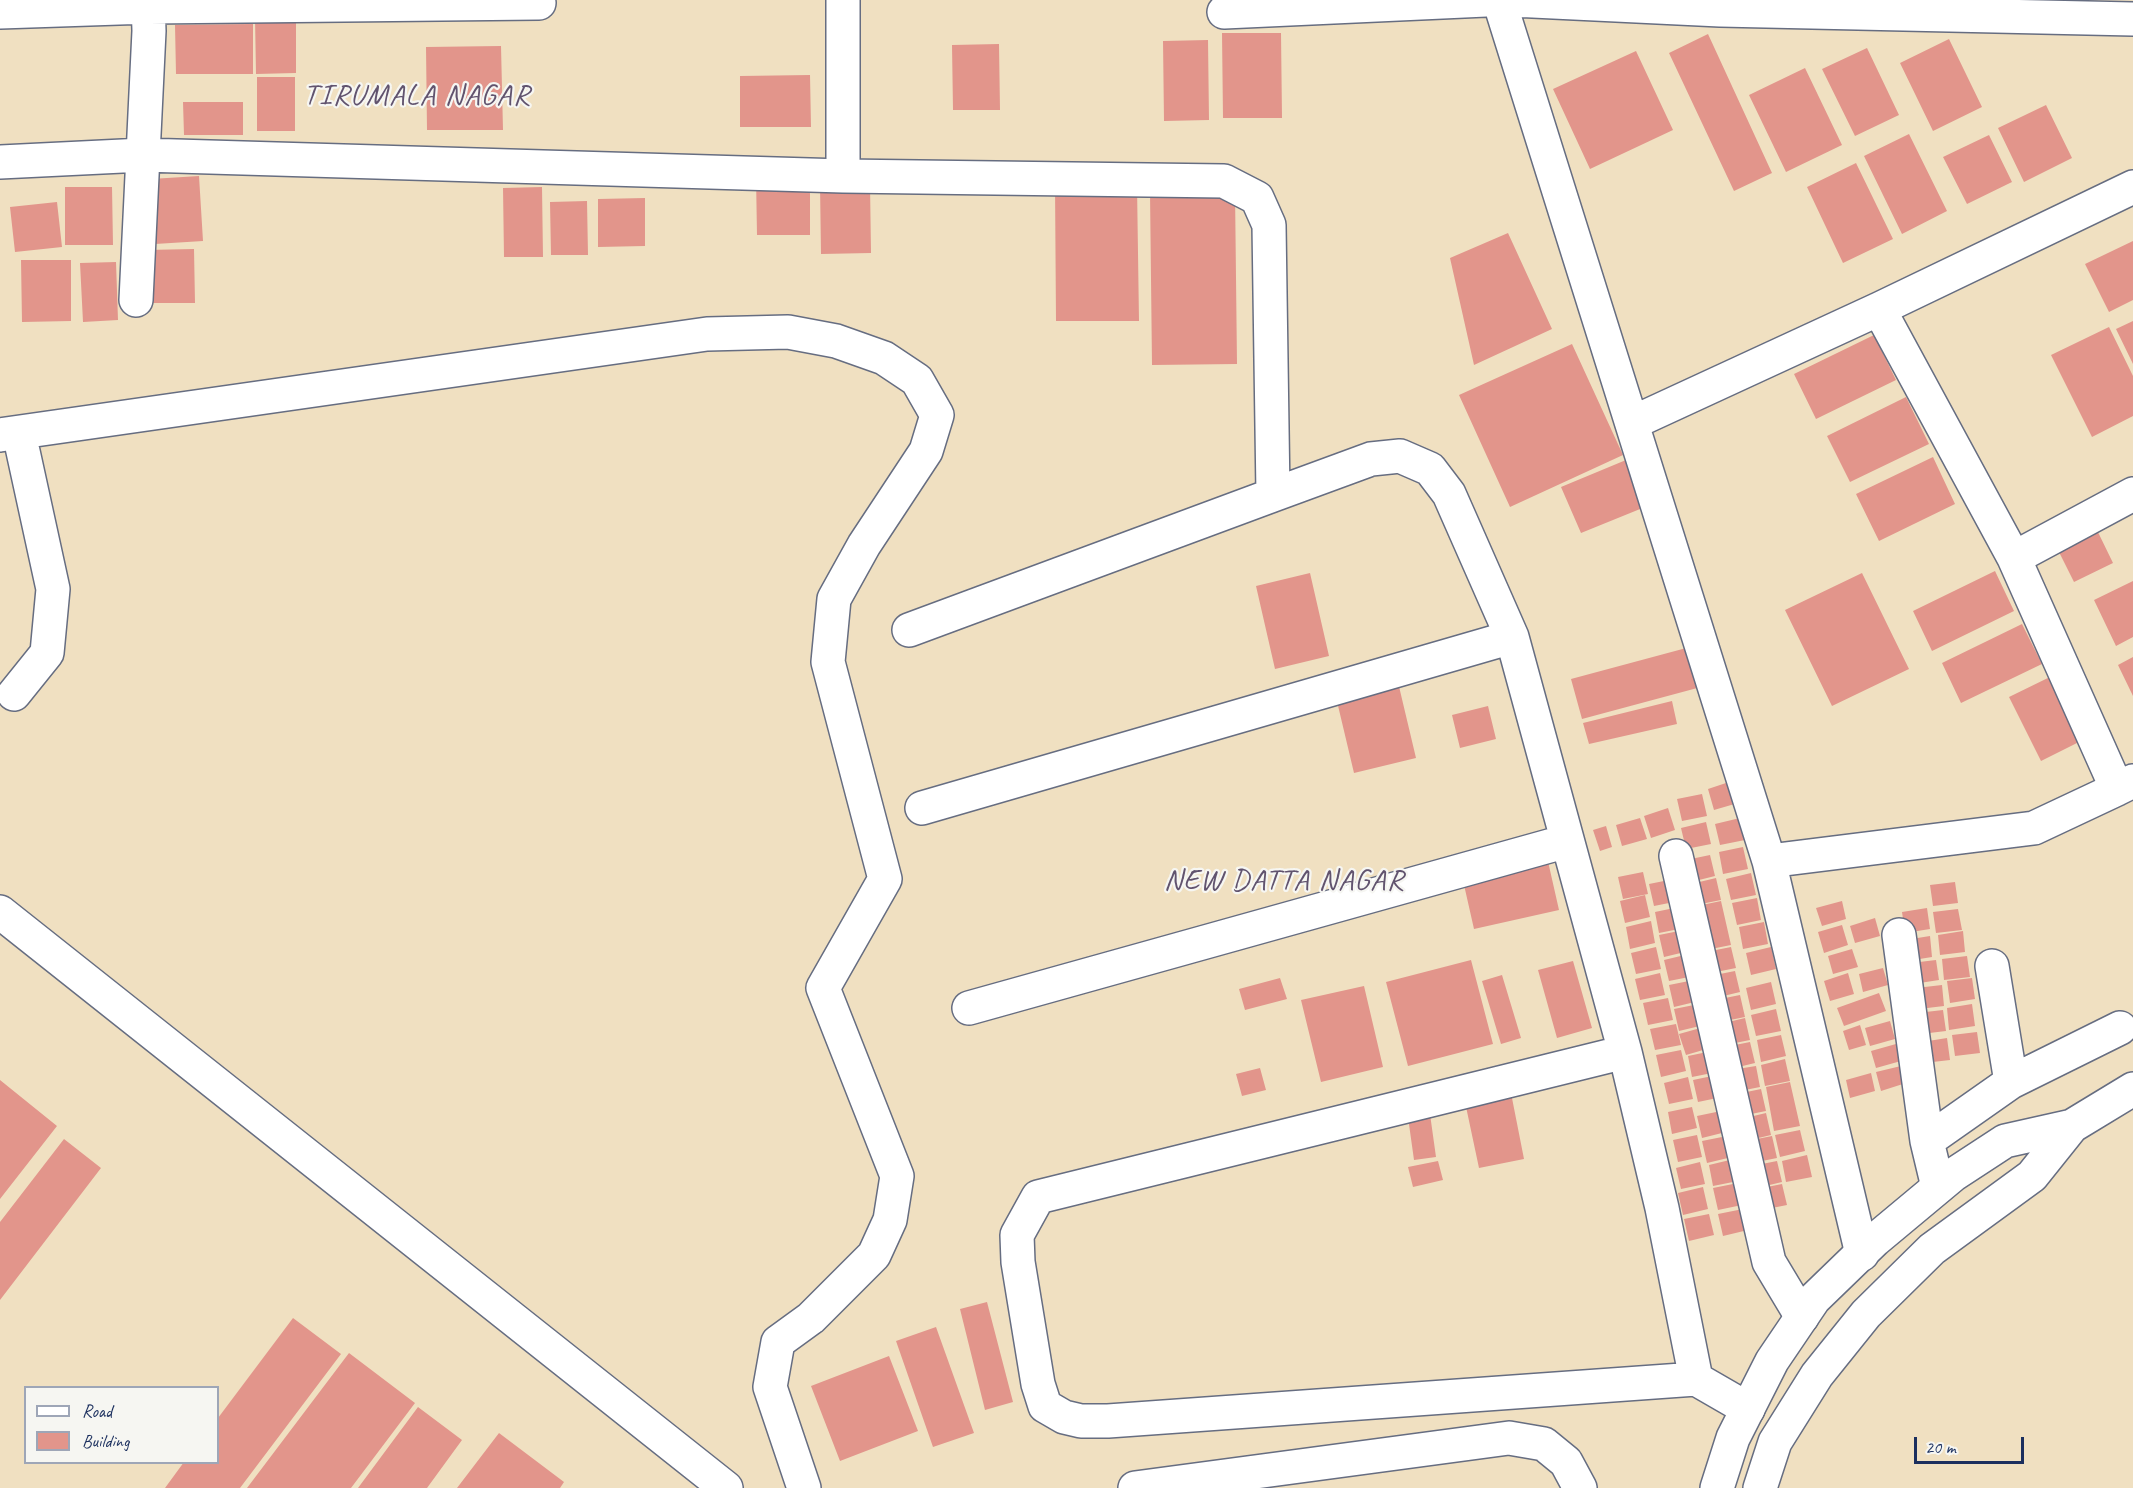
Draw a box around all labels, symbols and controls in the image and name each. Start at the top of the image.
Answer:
district label: TIRUMALA NAGAR [305,78,529,114]
district label: NEW DATTA NAGAR [1164,863,1404,899]
legend [24,1386,219,1464]
text: Road [82,1400,112,1422]
scale bar [1917,1425,2026,1463]
text: Building [82,1430,129,1452]
text: 20 m [1925,1436,1956,1458]

